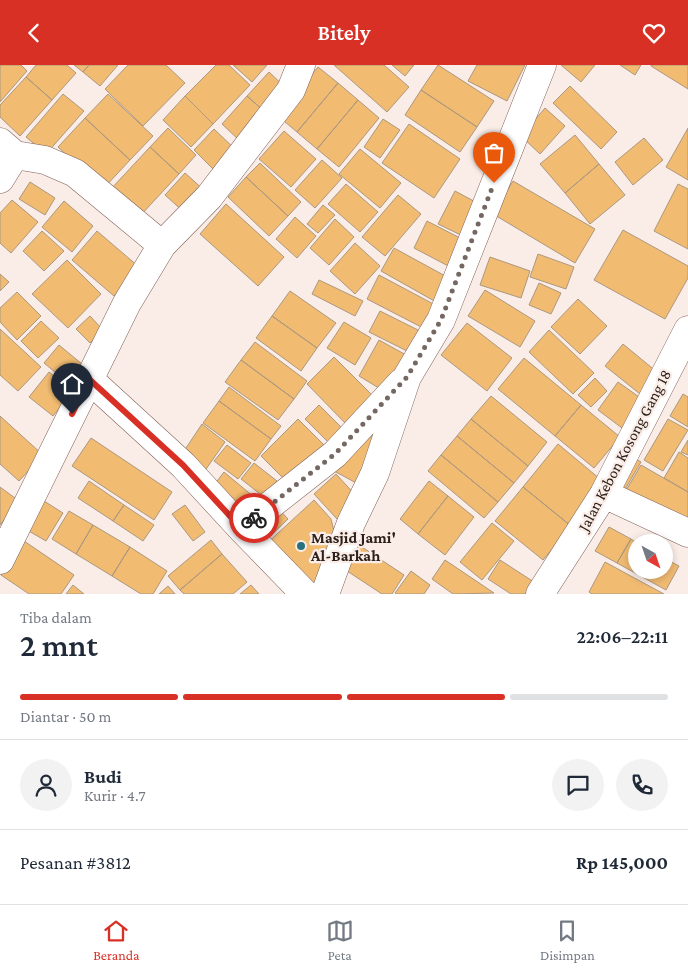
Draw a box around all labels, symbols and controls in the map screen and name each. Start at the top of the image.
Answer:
icon: back [20,19,48,47]
icon: heart [640,19,668,47]
text: Bitely [318,20,370,45]
pin [473,132,515,183]
icon: bag [480,139,508,167]
pin [51,363,93,414]
street label: Jalan Kebon Kosong Gang 18 [574,367,675,536]
icon: home [58,370,86,398]
courier [229,493,279,543]
icon: bike [240,504,268,532]
place label: Masjid Jami' Al-Barkah [310,529,396,564]
north arrow [628,534,672,579]
map controls [628,534,673,579]
marker: Masjid Jami' Al-Barkah [295,540,307,552]
text: Tiba dalam [20,609,92,626]
text: 22:06–22:11 [577,626,668,647]
text: 2 mnt [20,627,98,663]
text: Diantar · 50 m [20,708,111,725]
button: person [20,759,72,811]
button: chat [552,759,604,811]
button: phone [616,759,668,811]
text: Budi [84,766,122,787]
text: Kurir · 4.7 [84,787,146,804]
text: Pesanan #3812 [20,852,131,873]
text: Rp 145,000 [576,852,668,873]
tab: Beranda [93,917,140,963]
tab: Peta [326,917,354,963]
tab: Disimpan [540,917,595,963]

